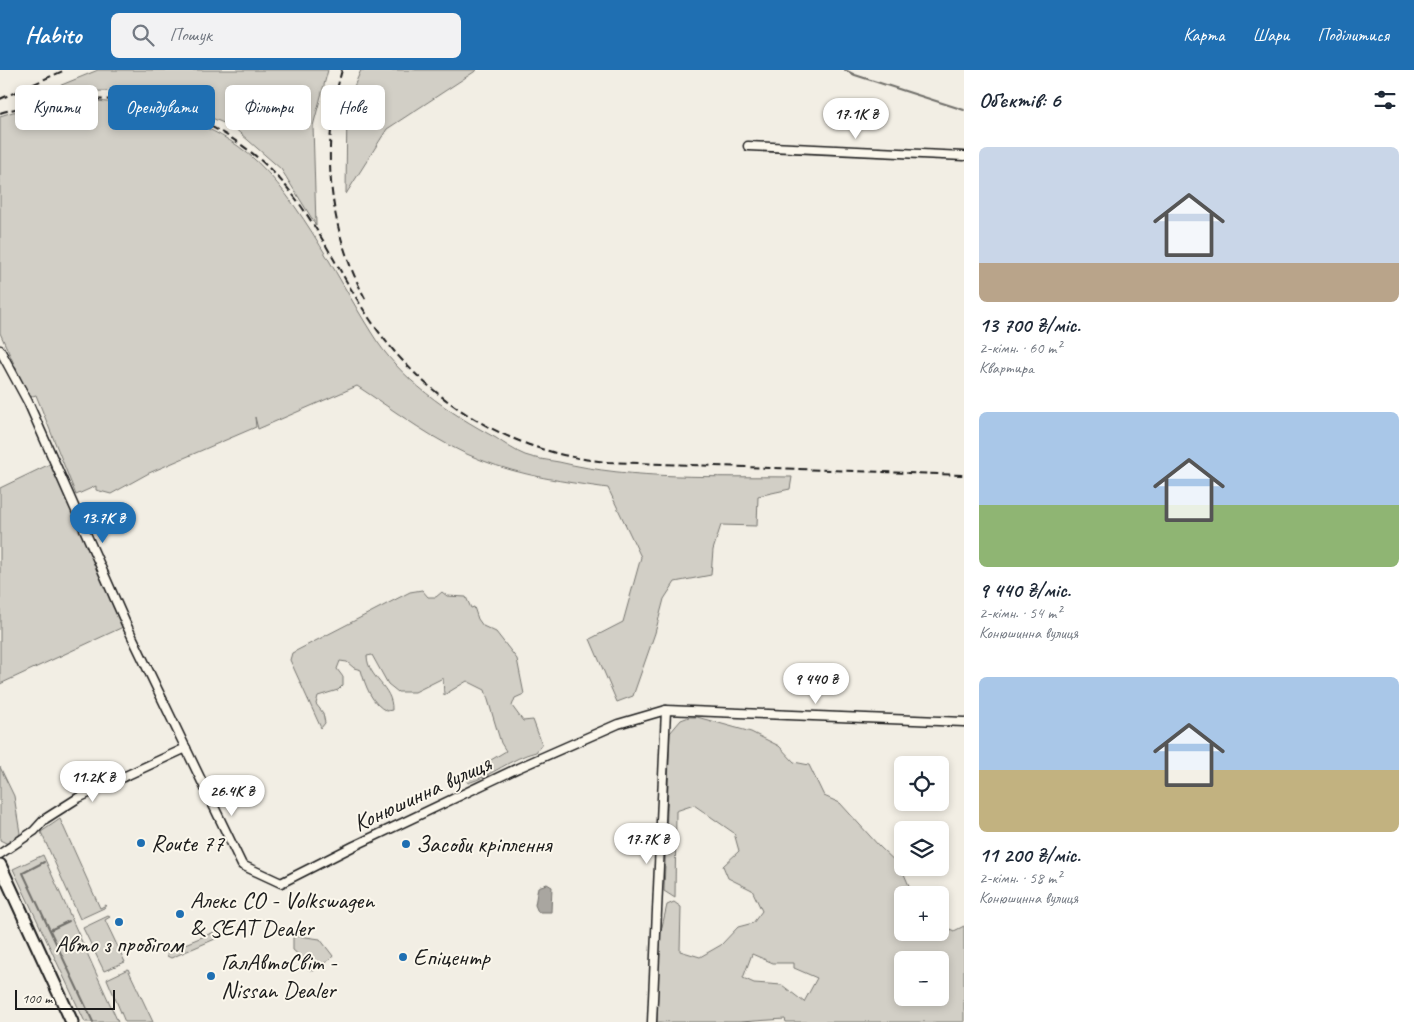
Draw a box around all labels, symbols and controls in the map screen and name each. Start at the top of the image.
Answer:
search box [111,13,461,58]
text: Habito [25,20,81,50]
icon: search [129,21,157,49]
text: Пошук [169,23,212,47]
text: Карта [1183,24,1224,46]
text: Шари [1252,24,1289,46]
text: Поділитися [1317,24,1389,46]
chip: Купити [15,85,98,130]
chip: Орендувати [108,85,215,130]
chip: Фільтри [225,85,311,130]
chip: Нове [321,85,385,130]
icon: filters [1371,86,1399,114]
text: Об’єктів: 6 [979,87,1060,113]
pin: 17.1K ₴ [810,98,902,140]
text: 17.1K ₴ [834,104,878,124]
icon: home [1144,180,1234,270]
text: 13 700 ₴/міс. [979,312,1080,338]
text: 2-кімн. · 60 m² [979,338,1061,358]
text: Квартира [979,358,1034,378]
icon: home [1144,445,1234,535]
pin: 13.7K ₴ [57,502,149,544]
text: 13.7K ₴ [81,508,125,528]
text: 9 440 ₴/міс. [979,577,1071,603]
text: 2-кімн. · 54 m² [979,603,1061,623]
text: Конюшинна вулиця [979,623,1078,643]
pin: 9 440 ₴ [770,662,862,705]
text: 9 440 ₴ [794,669,838,689]
icon: home [1144,710,1234,800]
street label: Конюшинна вулиця [348,747,497,838]
map controls [894,756,949,1006]
button: locate [894,756,949,811]
pin: 11.2K ₴ [47,760,139,803]
text: 11.2K ₴ [71,767,115,787]
pin: 26.4K ₴ [186,774,278,817]
text: 26.4K ₴ [210,781,254,801]
button: layers [894,821,949,876]
pin: 17.7K ₴ [601,822,693,865]
place label: Route 77 [151,828,225,858]
place label: Засоби кріплення [416,829,553,859]
text: 17.7K ₴ [625,829,669,849]
marker: Route 77 [135,837,147,849]
marker: Засоби кріплення [400,838,412,850]
text: 11 200 ₴/міс. [979,842,1080,868]
text: 2-кімн. · 58 m² [979,868,1061,888]
place label: Алекс CO - Volkswagen & SEAT Dealer [190,885,375,943]
button: + [894,886,949,941]
text: Конюшинна вулиця [979,888,1078,908]
marker: Алекс CO - Volkswagen & SEAT Dealer [174,908,186,920]
marker: Авто з пробігом [113,916,125,928]
place label: Авто з пробігом [55,929,185,959]
place label: Епіцентр [413,942,491,972]
place label: ГалАвтоСвіт - Nissan Dealer [221,947,338,1005]
marker: Епіцентр [397,951,409,963]
button: − [894,951,949,1006]
marker: ГалАвтоСвіт - Nissan Dealer [205,970,217,982]
scale bar [15,987,115,1010]
text: 100 m [22,990,52,1007]

